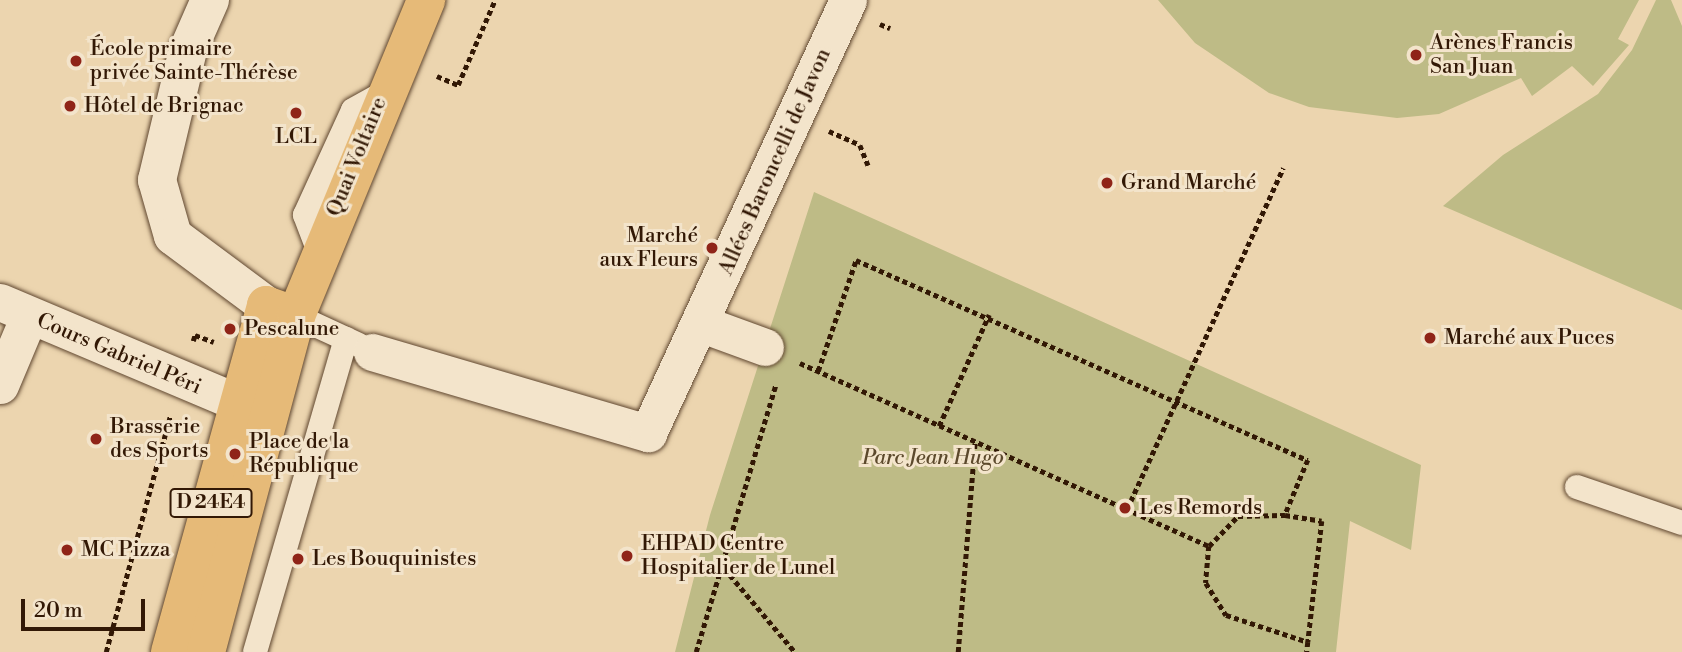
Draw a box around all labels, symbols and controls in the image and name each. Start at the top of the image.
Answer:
place label: Arènes Francis San Juan [1430,30,1573,80]
place label: École primaire privée Sainte-Thérèse [90,36,298,86]
street label: Allées Baroncelli de Javon [714,45,836,279]
marker: Arènes Francis San Juan [1408,47,1424,63]
marker: École primaire privée Sainte-Thérèse [68,53,84,69]
place label: Hôtel de Brignac [84,93,244,119]
street label: Quai Voltaire [322,94,392,220]
marker: Hôtel de Brignac [62,98,78,114]
marker: LCL [288,105,304,121]
place label: LCL [275,124,317,150]
place label: Grand Marché [1121,170,1256,196]
marker: Grand Marché [1099,175,1115,191]
place label: Marché aux Fleurs [600,223,698,273]
marker: Marché aux Fleurs [704,240,720,256]
street label: Cours Gabriel Péri [33,308,205,400]
place label: Pescalune [244,316,339,342]
marker: Pescalune [222,321,238,337]
place label: Marché aux Puces [1444,325,1614,351]
marker: Marché aux Puces [1422,330,1438,346]
place label: Brasserie des Sports [110,414,208,464]
place label: Place de la République [249,429,359,479]
marker: Brasserie des Sports [88,431,104,447]
park label: Parc Jean Hugo [862,445,1004,471]
marker: Place de la République [227,446,243,462]
road number: D 24E4 [169,488,253,518]
place label: Les Remords [1139,495,1262,521]
marker: Les Remords [1117,500,1133,516]
place label: EHPAD Centre Hospitalier de Lunel [641,531,835,581]
place label: MC Pizza [81,537,170,563]
marker: MC Pizza [59,542,75,558]
place label: Les Bouquinistes [312,546,476,572]
marker: EHPAD Centre Hospitalier de Lunel [619,548,635,564]
marker: Les Bouquinistes [290,551,306,567]
scale bar [24,586,149,630]
text: 20 m [34,598,83,624]

